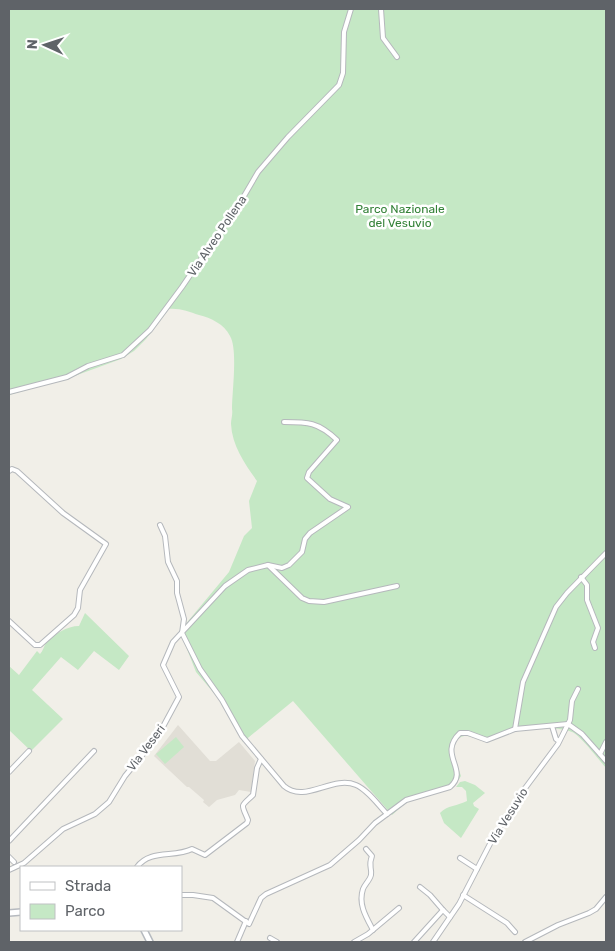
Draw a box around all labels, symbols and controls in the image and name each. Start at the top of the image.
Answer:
north arrow [20,20,70,70]
text: N [24,39,41,50]
street label: Via Alveo Pollena [185,193,249,279]
park label: Parco Nazionale del Vesuvio [355,202,445,230]
street label: Via Veseri [124,722,168,774]
street label: Via Vesuvio [485,785,531,847]
legend [20,866,182,931]
text: Strada [65,877,111,895]
text: Parco [65,902,105,920]

